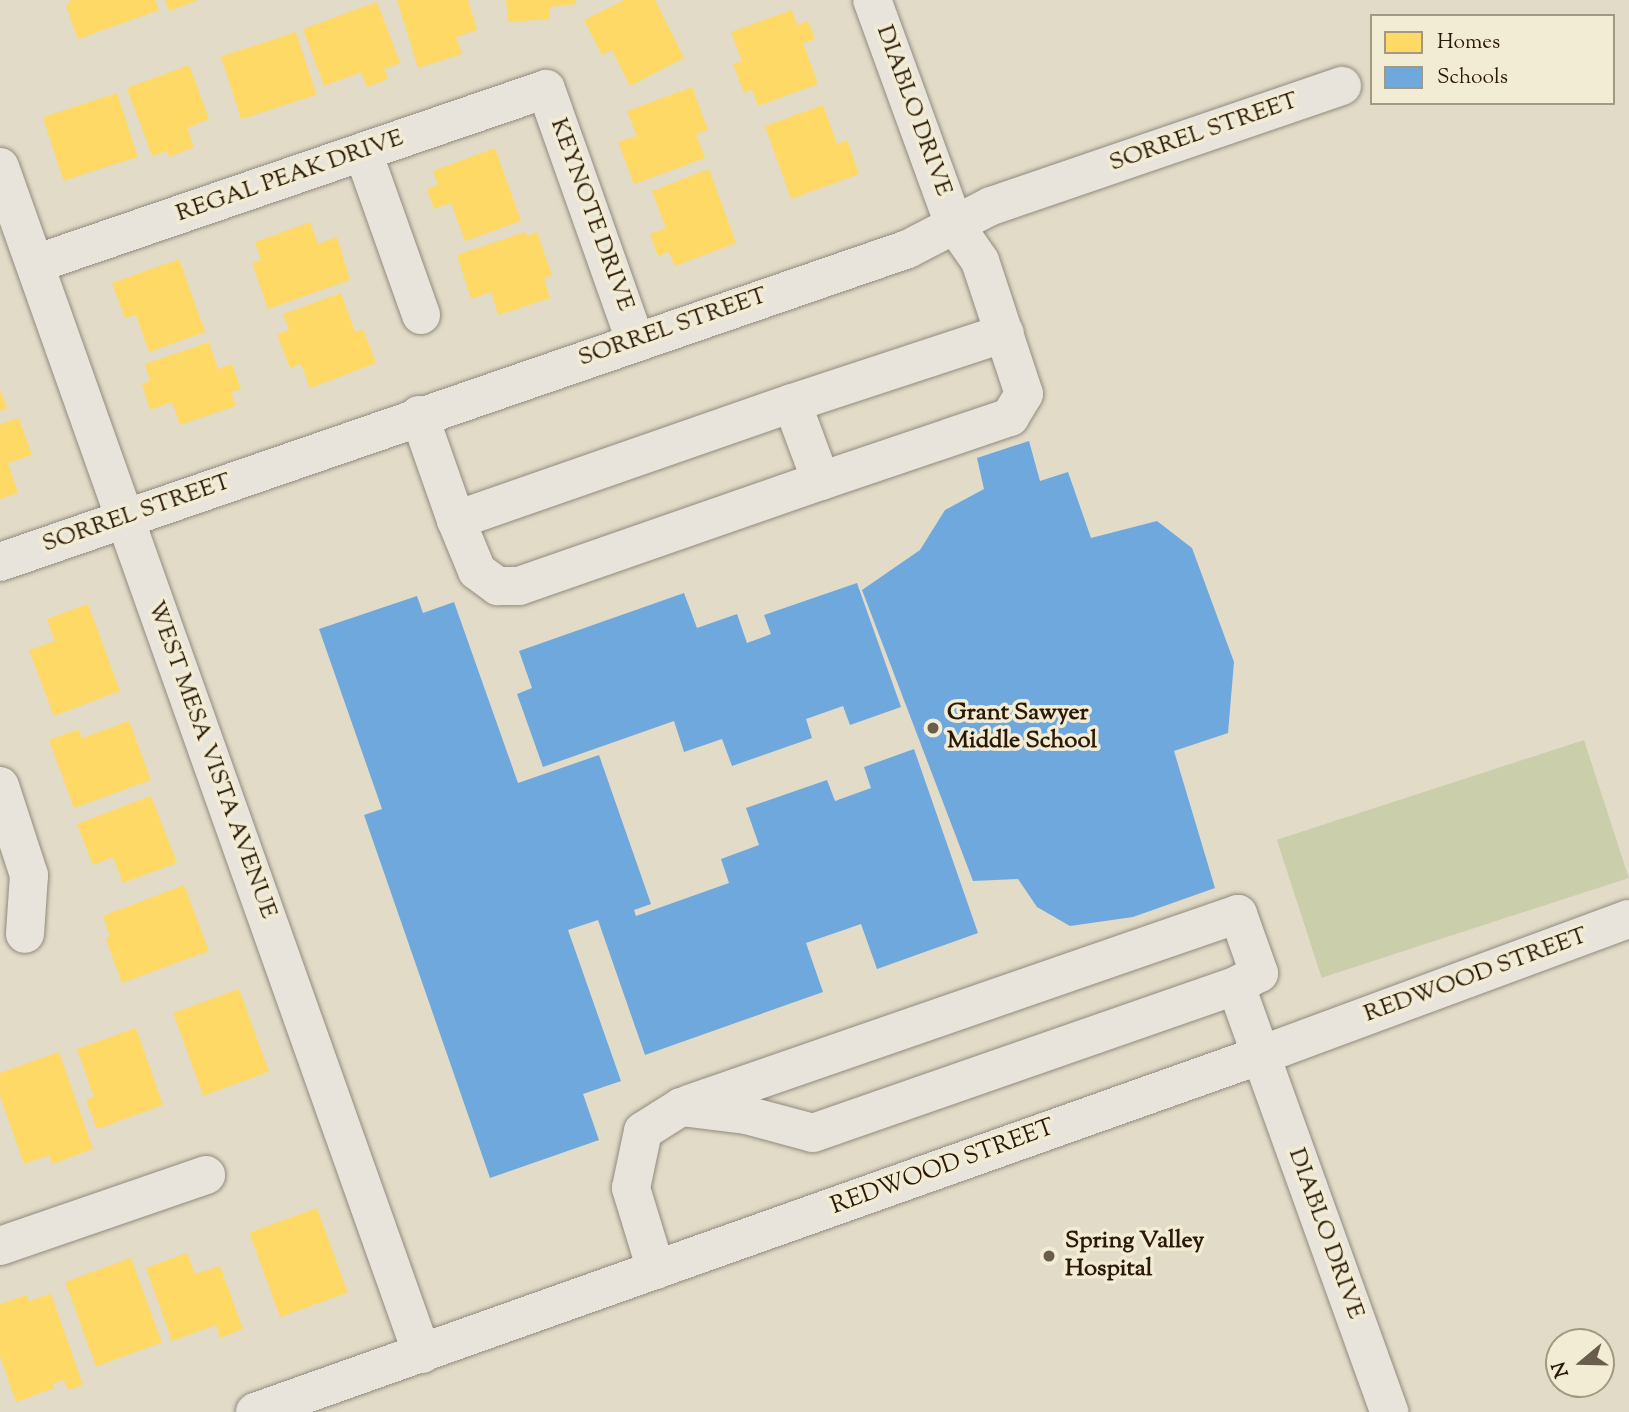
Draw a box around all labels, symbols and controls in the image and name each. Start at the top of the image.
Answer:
legend [1370,14,1615,105]
street label: DIABLO DRIVE [869,22,957,200]
text: Homes [1437,28,1500,58]
text: Schools [1437,63,1508,93]
street label: SORREL STREET [1106,87,1302,179]
street label: KEYNOTE DRIVE [543,115,639,315]
street label: REGAL PEAK DRIVE [173,125,407,229]
street label: SORREL STREET [575,282,771,374]
street label: SORREL STREET [39,468,235,560]
street label: WEST MESA VISTA AVENUE [140,597,282,923]
place label: Grant Sawyer Middle School [947,700,1097,756]
marker: Grant Sawyer Middle School [925,720,941,736]
street label: REDWOOD STREET [1360,922,1592,1030]
street label: REDWOOD STREET [827,1114,1059,1222]
street label: DIABLO DRIVE [1281,1145,1369,1323]
place label: Spring Valley Hospital [1065,1228,1204,1284]
marker: Spring Valley Hospital [1039,1246,1059,1266]
north arrow [1545,1328,1615,1398]
text: N [1546,1358,1577,1381]

